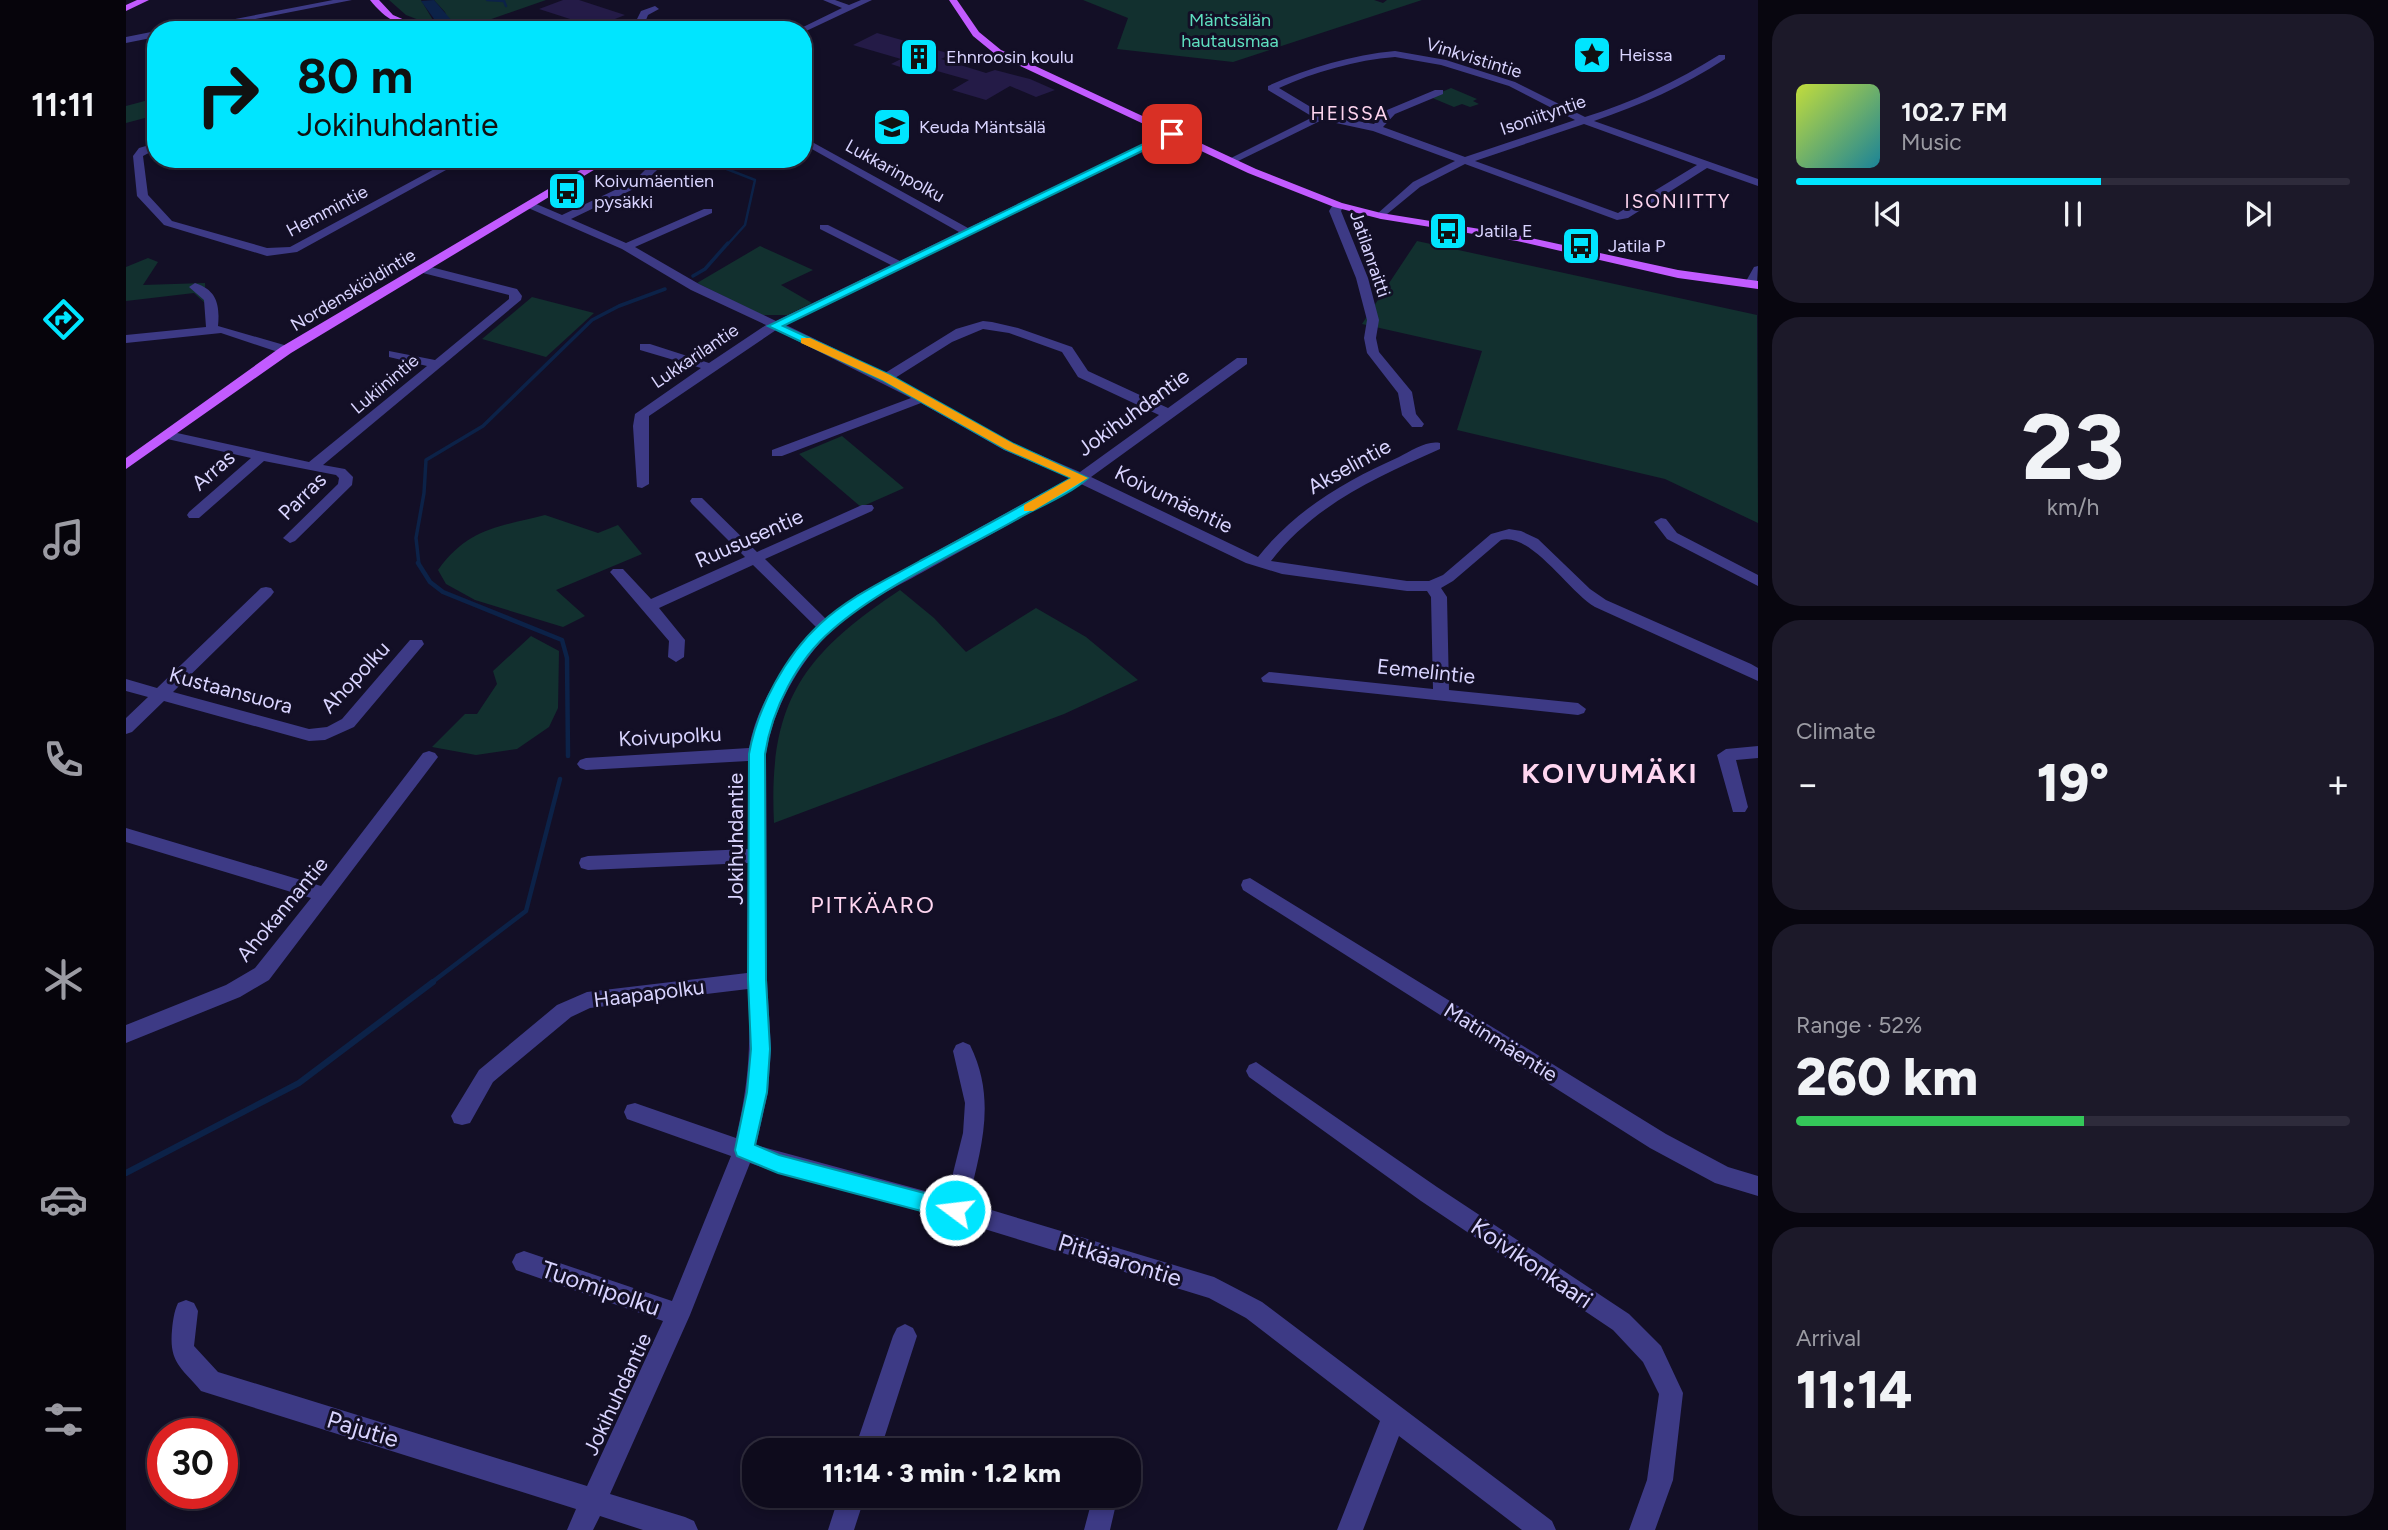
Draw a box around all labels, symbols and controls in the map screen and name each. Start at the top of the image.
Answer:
park label: Mäntsälän hautausmaa [1181,9,1279,52]
street label: Vinkvistintie [1423,33,1525,83]
place icon: Heissa [1571,34,1613,76]
building icon: Ehnroosin koulu [898,36,940,78]
place label: Heissa [1619,44,1672,66]
text: 80 m [297,46,413,105]
place label: Ehnroosin koulu [946,46,1074,68]
icon: right [182,49,273,140]
text: 11:11 [31,86,95,124]
street label: Isoniityntie [1497,90,1589,140]
text: 102.7 FM [1901,96,2008,128]
district label: HEISSA [1311,102,1389,125]
pin [1142,104,1202,164]
text: Jokihuhdantie [297,106,498,144]
school or university icon: Keuda Mäntsälä [871,106,913,148]
icon: arrive [1153,115,1191,153]
place label: Keuda Mäntsälä [919,116,1046,138]
text: Music [1901,128,1962,156]
street label: Lukkarinpolku [842,135,948,207]
bus stop icon: Koivumäentien pysäkki [546,170,588,212]
place label: Koivumäentien pysäkki [594,170,714,213]
street label: Hemmintie [283,180,372,242]
district label: ISONIITTY [1624,190,1732,213]
icon: previous [1869,195,1907,233]
icon: pause [2054,195,2092,233]
icon: next [2239,195,2277,233]
street label: Jatilanraitti [1345,208,1395,300]
bus stop icon: Jatila E [1427,210,1469,252]
place label: Jatila E [1475,220,1533,242]
bus stop icon: Jatila P [1560,225,1602,267]
place label: Jatila P [1608,235,1665,257]
street label: Nordenskiöldintie [286,244,420,336]
icon: directions [39,295,88,344]
street label: Lukkarilantie [647,319,743,393]
street label: Lukiinintie [347,349,423,419]
street label: Jokihuhdantie [1072,363,1194,461]
text: 23 [2021,393,2125,502]
street label: Akselintie [1303,433,1395,499]
street label: Arras [186,445,240,495]
street label: Koivumäentie [1111,460,1237,538]
street label: Parras [273,467,331,525]
text: km/h [2047,493,2099,521]
street label: Ruususentie [691,503,807,573]
icon: music [39,515,88,564]
street label: Ahopolku [315,636,395,718]
street label: Eemelintie [1376,653,1476,689]
street label: Kustaansuora [167,662,295,718]
text: Climate [1796,717,1875,745]
street label: Koivupolku [618,721,722,751]
icon: phone [39,735,88,784]
text: 19° [2037,752,2109,814]
district label: KOIVUMÄKI [1521,756,1699,790]
text: − [1796,761,1820,807]
text: + [2326,761,2350,807]
street label: Jokihuhdantie [723,773,748,905]
street label: Ahokannantie [231,852,333,966]
district label: PITKÄARO [810,891,936,919]
icon: climate [39,955,88,1004]
street label: Haapapolku [592,974,706,1012]
street label: Matinmäentie [1440,997,1562,1087]
text: Range · 52% [1796,1011,1922,1039]
text: 260 km [1796,1046,1978,1108]
position arrow [918,1173,992,1247]
icon: car [39,1175,88,1224]
street label: Koivikonkaari [1466,1212,1598,1314]
street label: Pitkäarontie [1055,1227,1185,1293]
street label: Tuomipolku [538,1254,664,1322]
text: Arrival [1796,1324,1861,1352]
street label: Jokihuhdantie [578,1329,656,1459]
text: 11:14 [1796,1359,1913,1421]
icon: filters [39,1395,88,1444]
street label: Pajutie [324,1404,402,1454]
speed limit sign: 30 [147,1418,238,1509]
text: 11:14 · 3 min · 1.2 km [822,1457,1061,1489]

